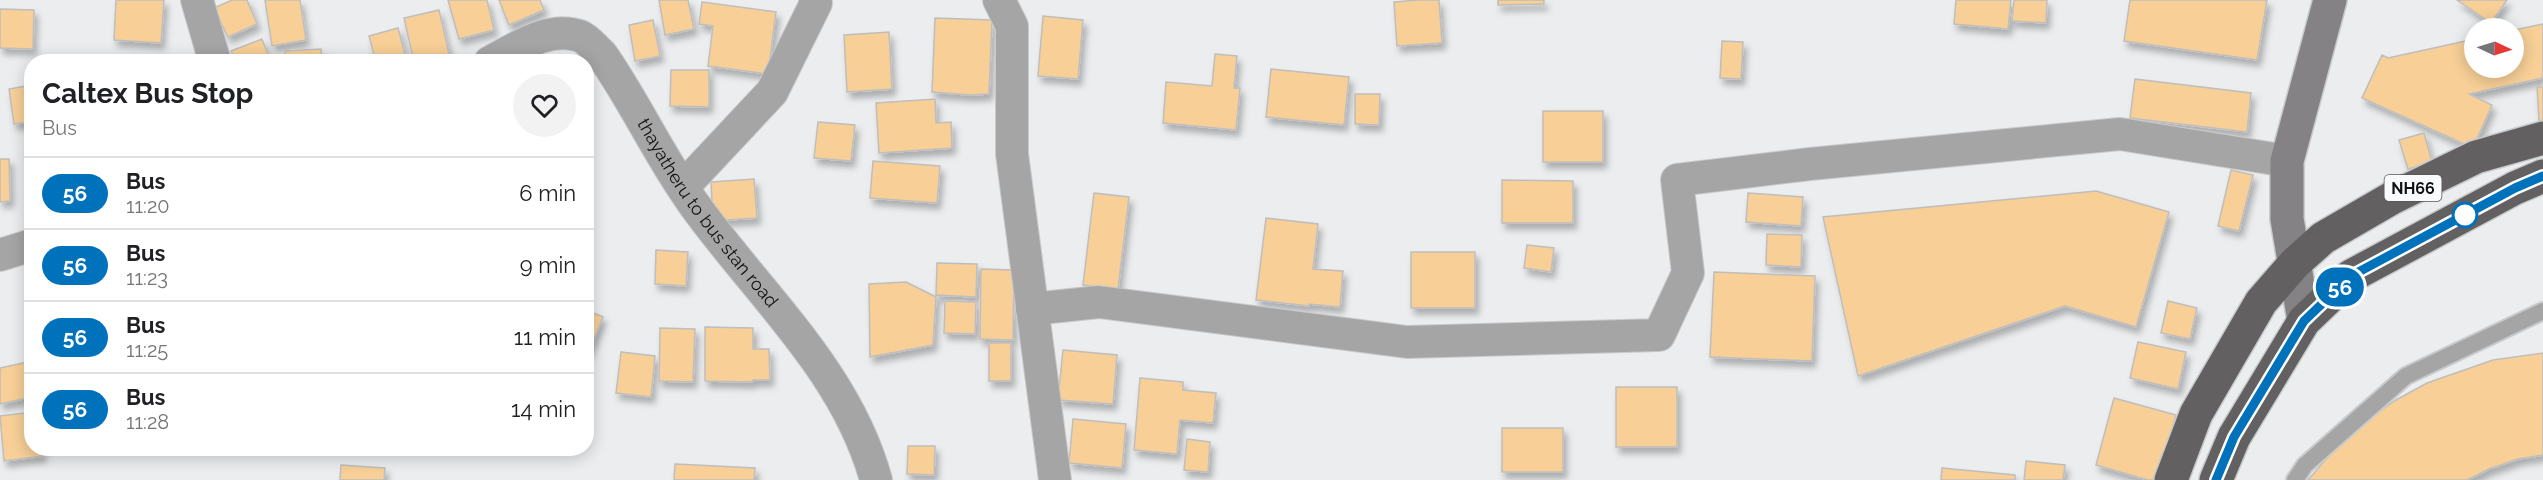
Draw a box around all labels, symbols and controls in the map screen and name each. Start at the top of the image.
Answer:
north arrow [2464,18,2524,78]
map controls [2464,18,2524,78]
button: heart [513,74,576,137]
text: Caltex Bus Stop [42,77,253,110]
street label: thayatheru to bus stan road [633,114,783,311]
text: Bus [42,116,77,140]
text: Bus [126,168,165,194]
road number: NH66 [2384,175,2442,201]
text: 6 min [519,180,576,206]
text: 56 [63,181,87,206]
text: 11:20 [126,194,170,218]
unlabelled marker [2452,202,2478,228]
text: Bus [126,240,165,266]
text: 9 min [520,252,576,278]
text: 56 [63,253,87,278]
text: 11:23 [126,266,168,290]
line badge: 56 [2313,268,2367,306]
text: 56 [2328,275,2352,300]
text: Bus [126,312,165,338]
text: 11 min [514,324,576,350]
text: 56 [63,325,87,350]
text: 11:25 [126,338,168,362]
text: Bus [126,384,165,410]
text: 14 min [511,396,576,422]
text: 56 [63,397,87,422]
text: 11:28 [126,410,169,434]

